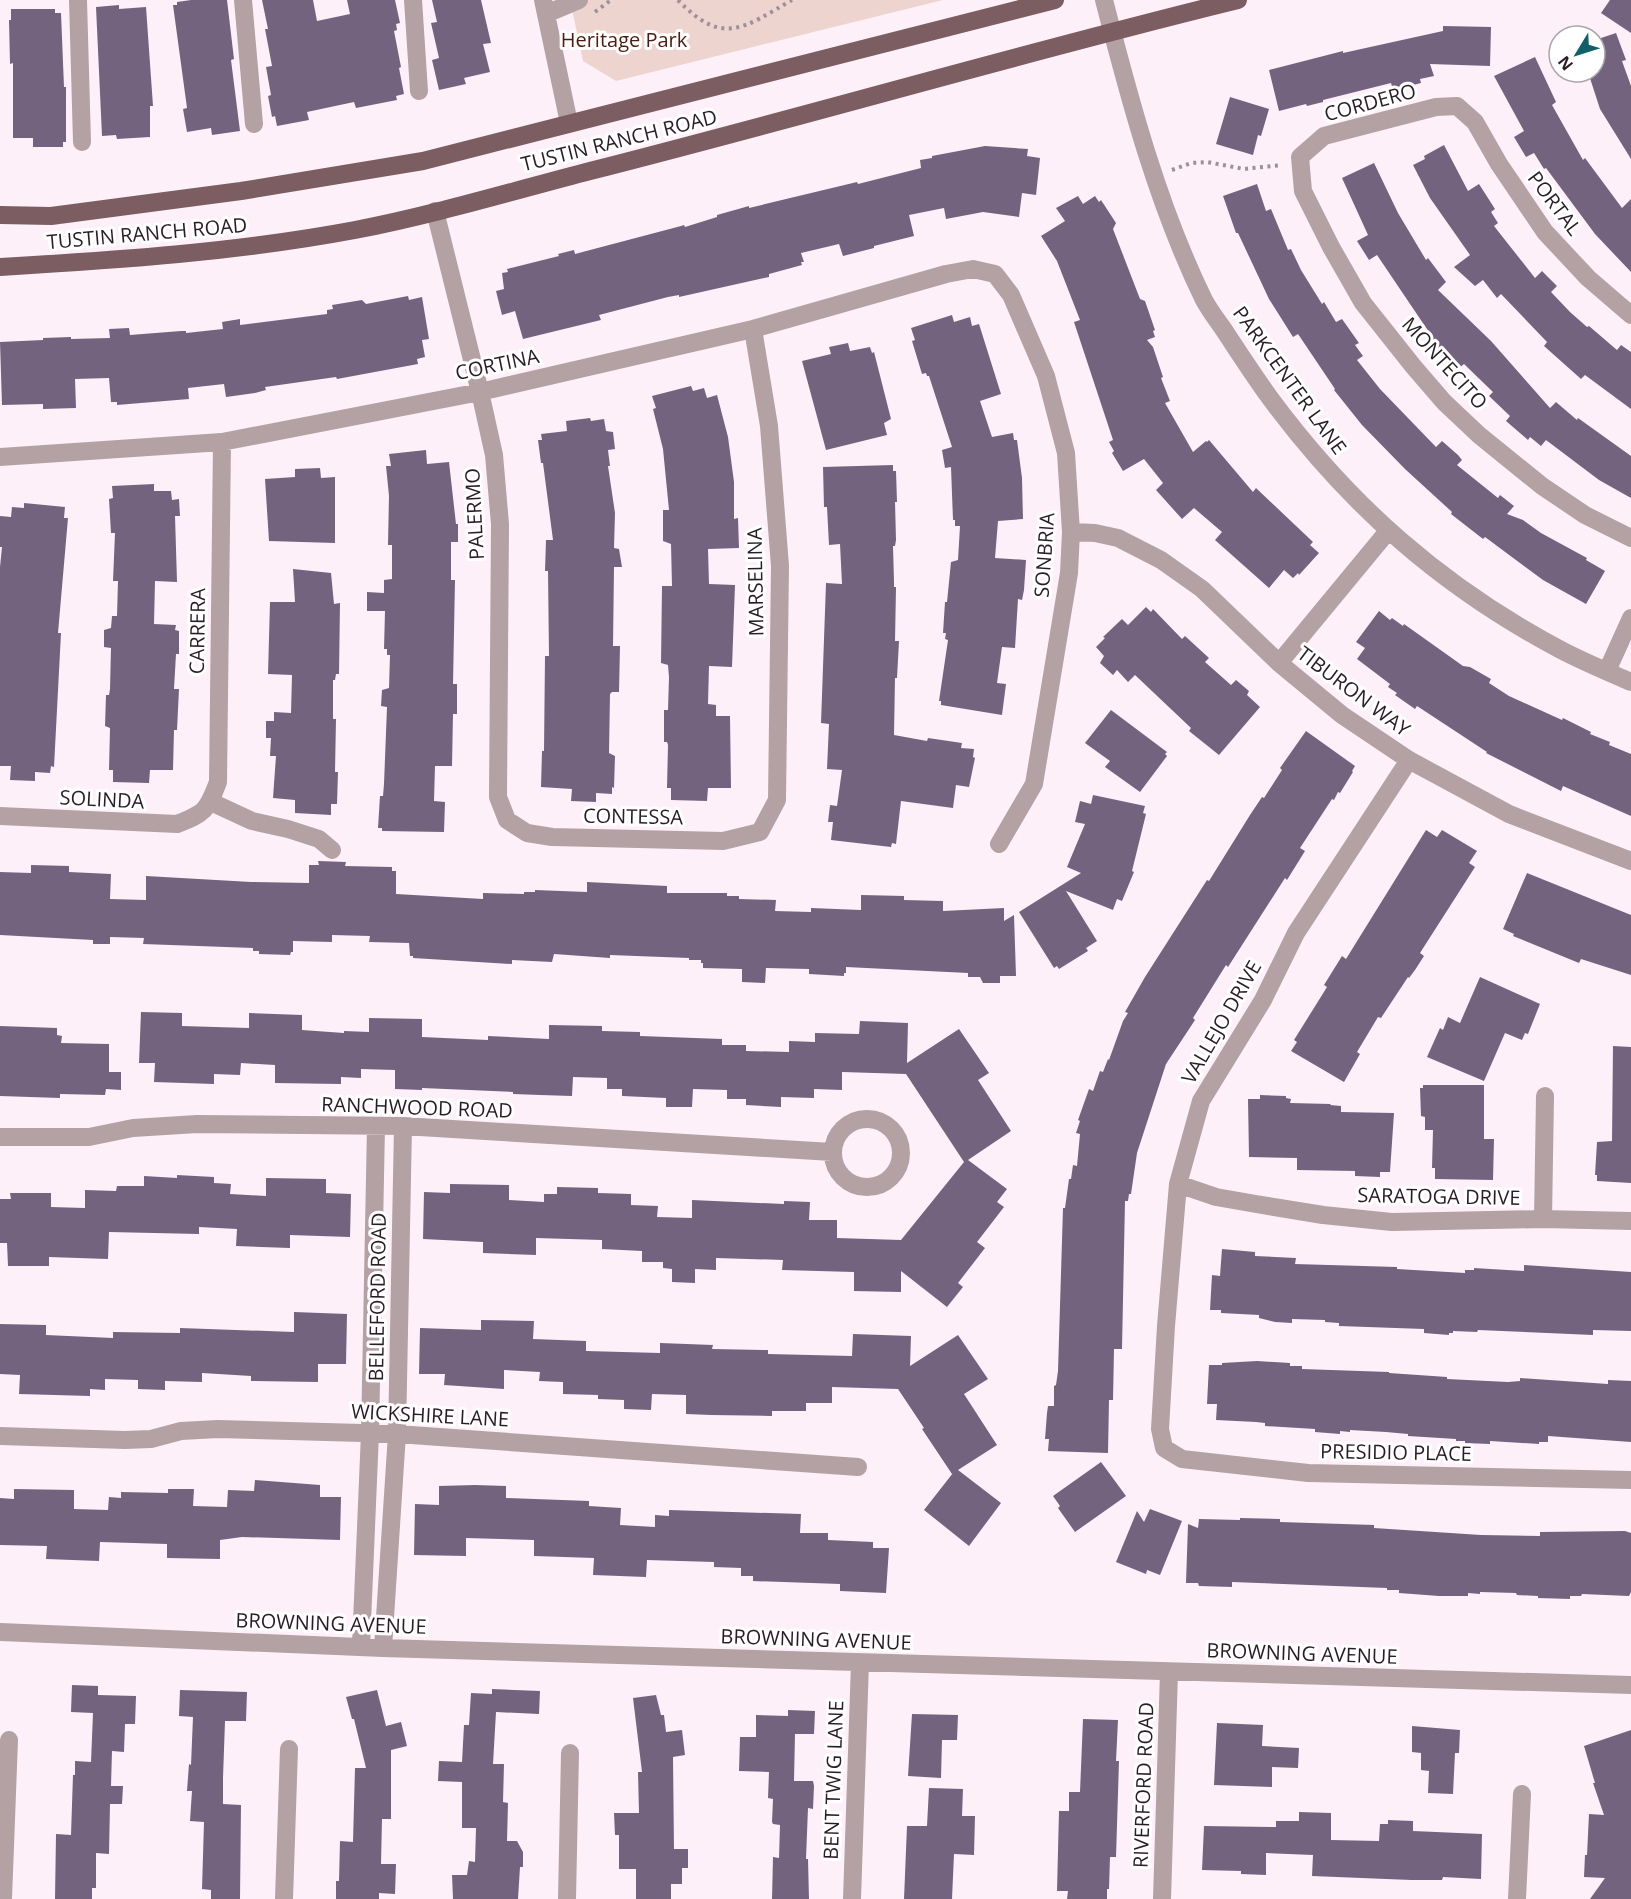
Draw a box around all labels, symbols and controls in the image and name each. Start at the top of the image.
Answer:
north arrow [1547,24,1607,84]
park label: Heritage Park [561,26,688,53]
text: N [1553,51,1578,75]
street label: CORDERO [1321,77,1419,127]
street label: TUSTIN RANCH ROAD [518,103,720,177]
street label: PORTAL [1522,165,1588,241]
street label: TUSTIN RANCH ROAD [46,211,248,255]
street label: PARKCENTER LANE [1227,300,1353,460]
street label: MONTECITO [1396,311,1494,415]
street label: CORTINA [453,342,542,386]
street label: PALERMO [458,467,490,561]
street label: SONBRIA [1028,511,1060,598]
street label: MARSELINA [741,527,769,637]
street label: CARRERA [183,587,211,674]
street label: TIBURON WAY [1292,640,1417,743]
street label: SOLINDA [59,783,145,815]
street label: CONTESSA [583,802,684,830]
street label: VALLEJO DRIVE [1175,955,1267,1089]
street label: RANCHWOOD ROAD [321,1090,513,1124]
street label: SARATOGA DRIVE [1357,1181,1521,1211]
street label: BELLEFORD ROAD [362,1212,392,1382]
street label: WICKSHIRE LANE [350,1397,510,1433]
street label: PRESIDIO PLACE [1320,1437,1472,1467]
street label: BROWNING AVENUE [235,1606,427,1640]
street label: BROWNING AVENUE [720,1622,912,1656]
street label: BROWNING AVENUE [1206,1636,1398,1670]
street label: BENT TWIG LANE [817,1700,849,1860]
street label: RIVERFORD ROAD [1127,1701,1159,1869]

